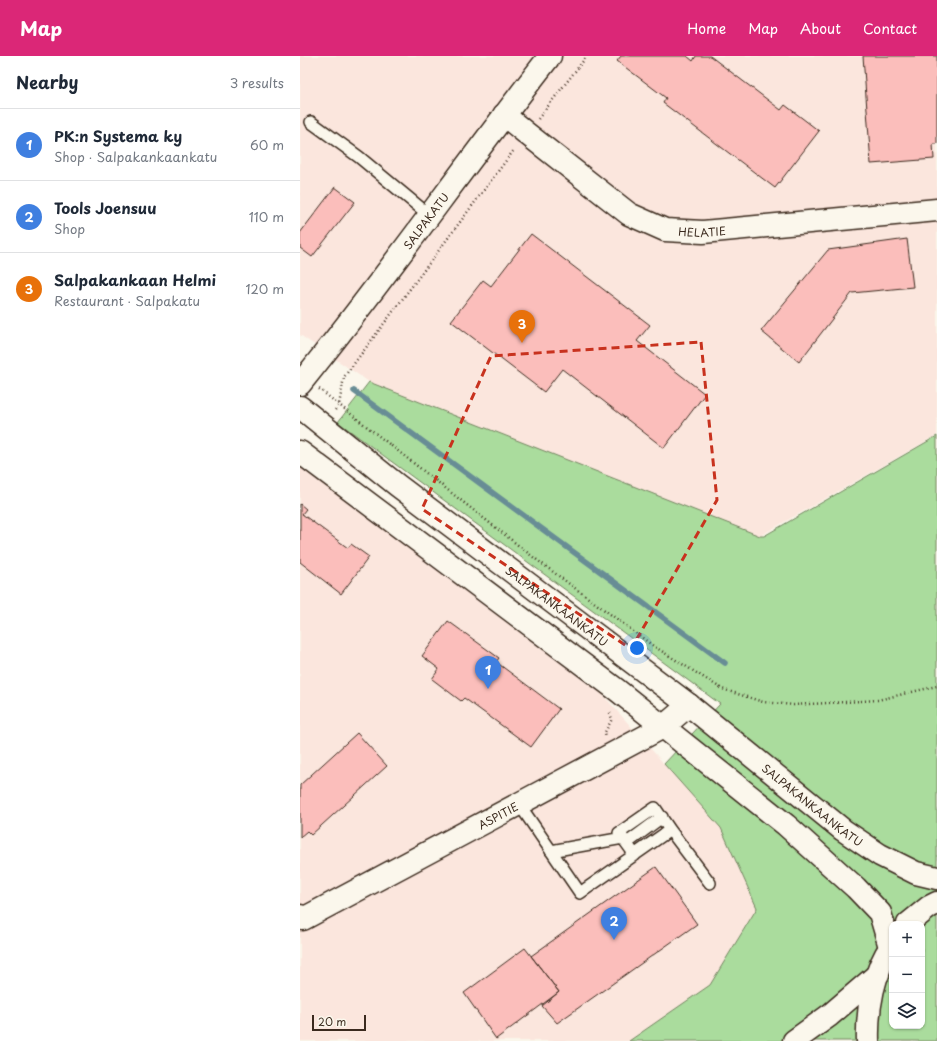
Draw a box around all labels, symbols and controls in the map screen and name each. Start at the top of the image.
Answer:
text: Map [20,14,62,42]
text: Home [687,18,726,39]
text: Map [748,18,778,39]
text: About [800,18,841,39]
text: Contact [863,18,917,39]
text: Nearby [16,69,78,95]
text: 3 results [230,73,284,92]
text: PK:n Systema ky [54,124,182,147]
text: 1 [26,135,32,154]
text: 60 m [250,135,284,154]
text: Shop · Salpakankaankatu [54,147,217,166]
street label: SALPAKATU [399,189,452,253]
text: Tools Joensuu [54,196,157,219]
text: 2 [24,207,34,226]
text: 110 m [249,207,284,226]
text: Shop [54,219,85,238]
street label: HELATIE [678,221,727,241]
text: Salpakankaan Helmi [54,268,216,291]
text: 3 [25,279,33,298]
text: 120 m [245,279,284,298]
text: Restaurant · Salpakatu [54,291,200,310]
pin: 3 [509,310,535,343]
street label: SALPAKANKAANKATU [502,561,612,650]
your location [627,638,647,658]
pin: 1 [475,656,501,689]
street label: SALPAKANKAANKATU [759,759,867,850]
street label: ASPITIE [475,797,521,833]
pin: 2 [601,907,627,940]
map controls [889,921,925,1029]
button: + [889,921,925,957]
button: − [889,957,925,993]
button: layers [889,993,925,1029]
scale bar [312,1013,366,1032]
text: 20 m [318,1013,346,1030]

